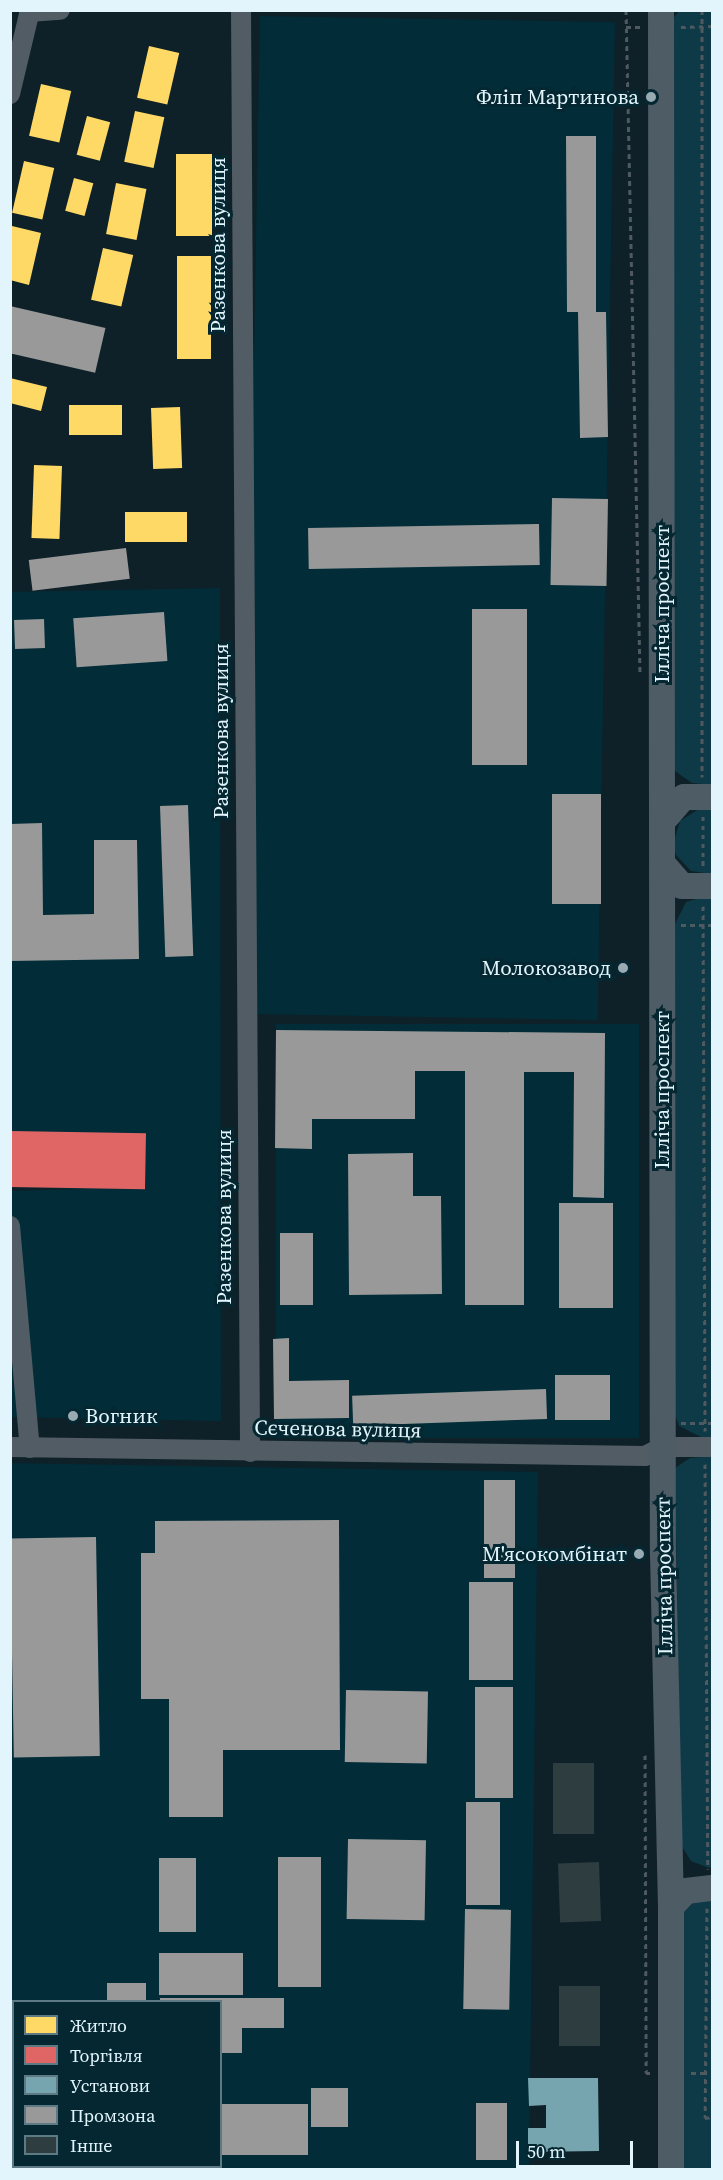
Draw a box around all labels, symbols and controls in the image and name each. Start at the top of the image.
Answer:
place label: Фліп Мартинова [476,84,639,110]
marker: Фліп Мартинова [644,90,658,104]
street label: Разенкова вулиця [205,157,231,333]
street label: Ілліча проспект [649,525,675,683]
street label: Разенкова вулиця [208,643,234,819]
place label: Молокозавод [482,955,611,981]
marker: Молокозавод [616,961,630,975]
street label: Ілліча проспект [649,1011,675,1169]
street label: Разенкова вулиця [211,1129,237,1305]
place label: Вогник [85,1403,158,1429]
marker: Вогник [66,1409,80,1423]
street label: Сєченова вулиця [254,1415,422,1443]
street label: Ілліча проспект [650,1497,678,1655]
place label: М'ясокомбінат [482,1541,627,1567]
marker: М'ясокомбінат [632,1547,646,1561]
legend [12,2000,222,2168]
text: Житло [70,2013,127,2038]
text: Торгівля [70,2043,143,2068]
text: Установи [70,2073,150,2098]
text: Промзона [70,2103,155,2128]
scale bar [519,2129,636,2167]
text: Інше [70,2133,112,2158]
text: 50 m [527,2139,565,2164]

